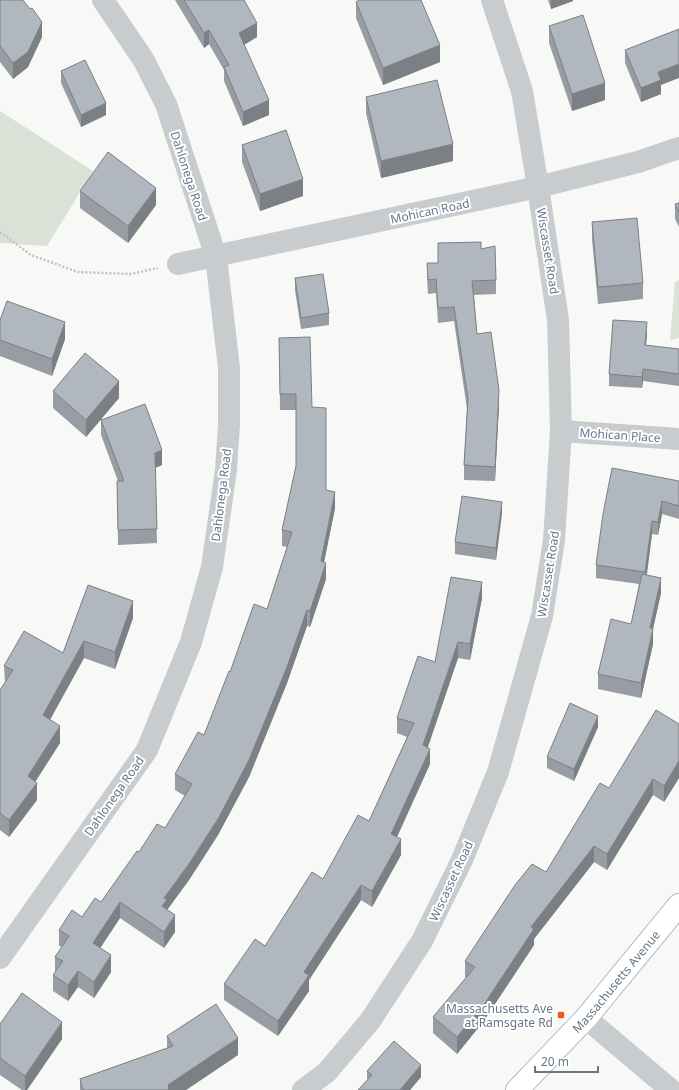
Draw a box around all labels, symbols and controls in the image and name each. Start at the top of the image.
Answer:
street label: Dahlonega Road [166,129,212,223]
street label: Mohican Road [389,194,471,228]
street label: Wiscasset Road [533,207,563,295]
street label: Mohican Place [579,424,661,446]
street label: Dahlonega Road [207,448,235,542]
street label: Wiscasset Road [533,530,563,618]
street label: Dahlonega Road [80,753,148,839]
street label: Wiscasset Road [425,838,477,924]
street label: Massachusetts Avenue [568,926,664,1036]
place label: Massachusetts Ave at Ramsgate Rd [446,1000,553,1031]
marker: Massachusetts Ave at Ramsgate Rd [556,1010,566,1020]
scale bar [535,1048,598,1074]
text: 20 m [541,1053,569,1070]

